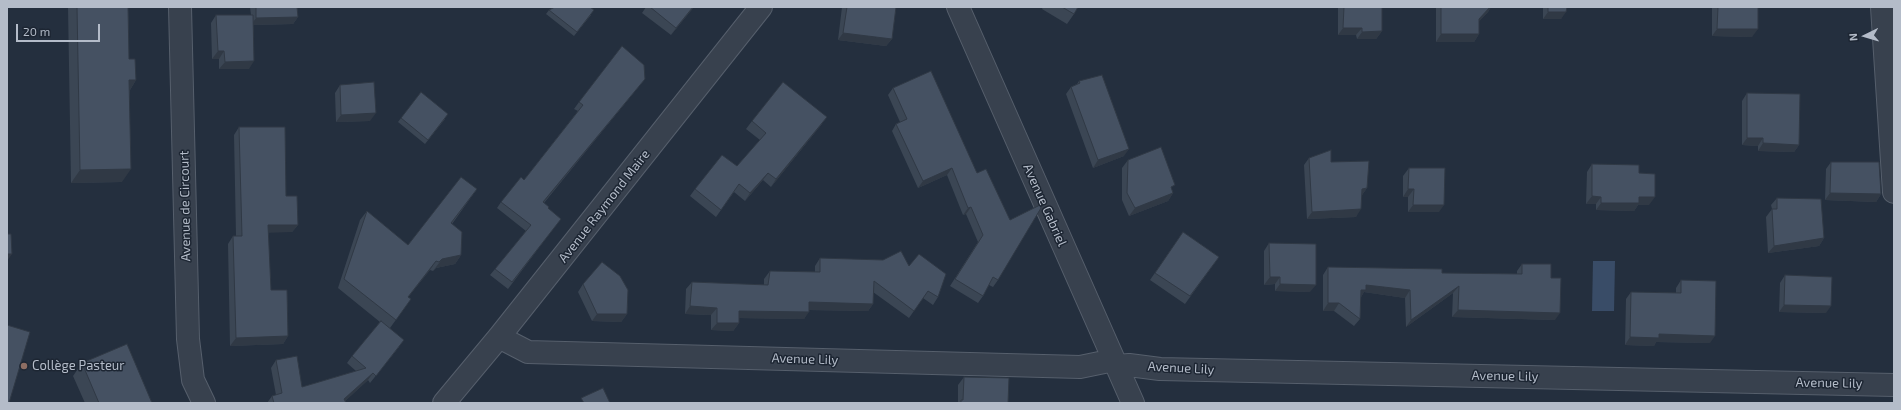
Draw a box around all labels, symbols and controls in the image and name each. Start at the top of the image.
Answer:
scale bar [18,16,102,42]
north arrow [1845,16,1885,56]
text: 20 m [23,24,50,38]
text: N [1846,33,1859,42]
street label: Avenue Raymond Maire [555,146,653,266]
street label: Avenue de Circourt [176,151,194,261]
street label: Avenue Gabriel [1020,161,1070,249]
street label: Avenue Lily [771,350,839,368]
place label: Collège Pasteur [32,358,124,374]
street label: Avenue Lily [1147,358,1215,378]
marker: Collège Pasteur [19,361,29,371]
street label: Avenue Lily [1471,368,1539,384]
street label: Avenue Lily [1795,375,1863,391]

